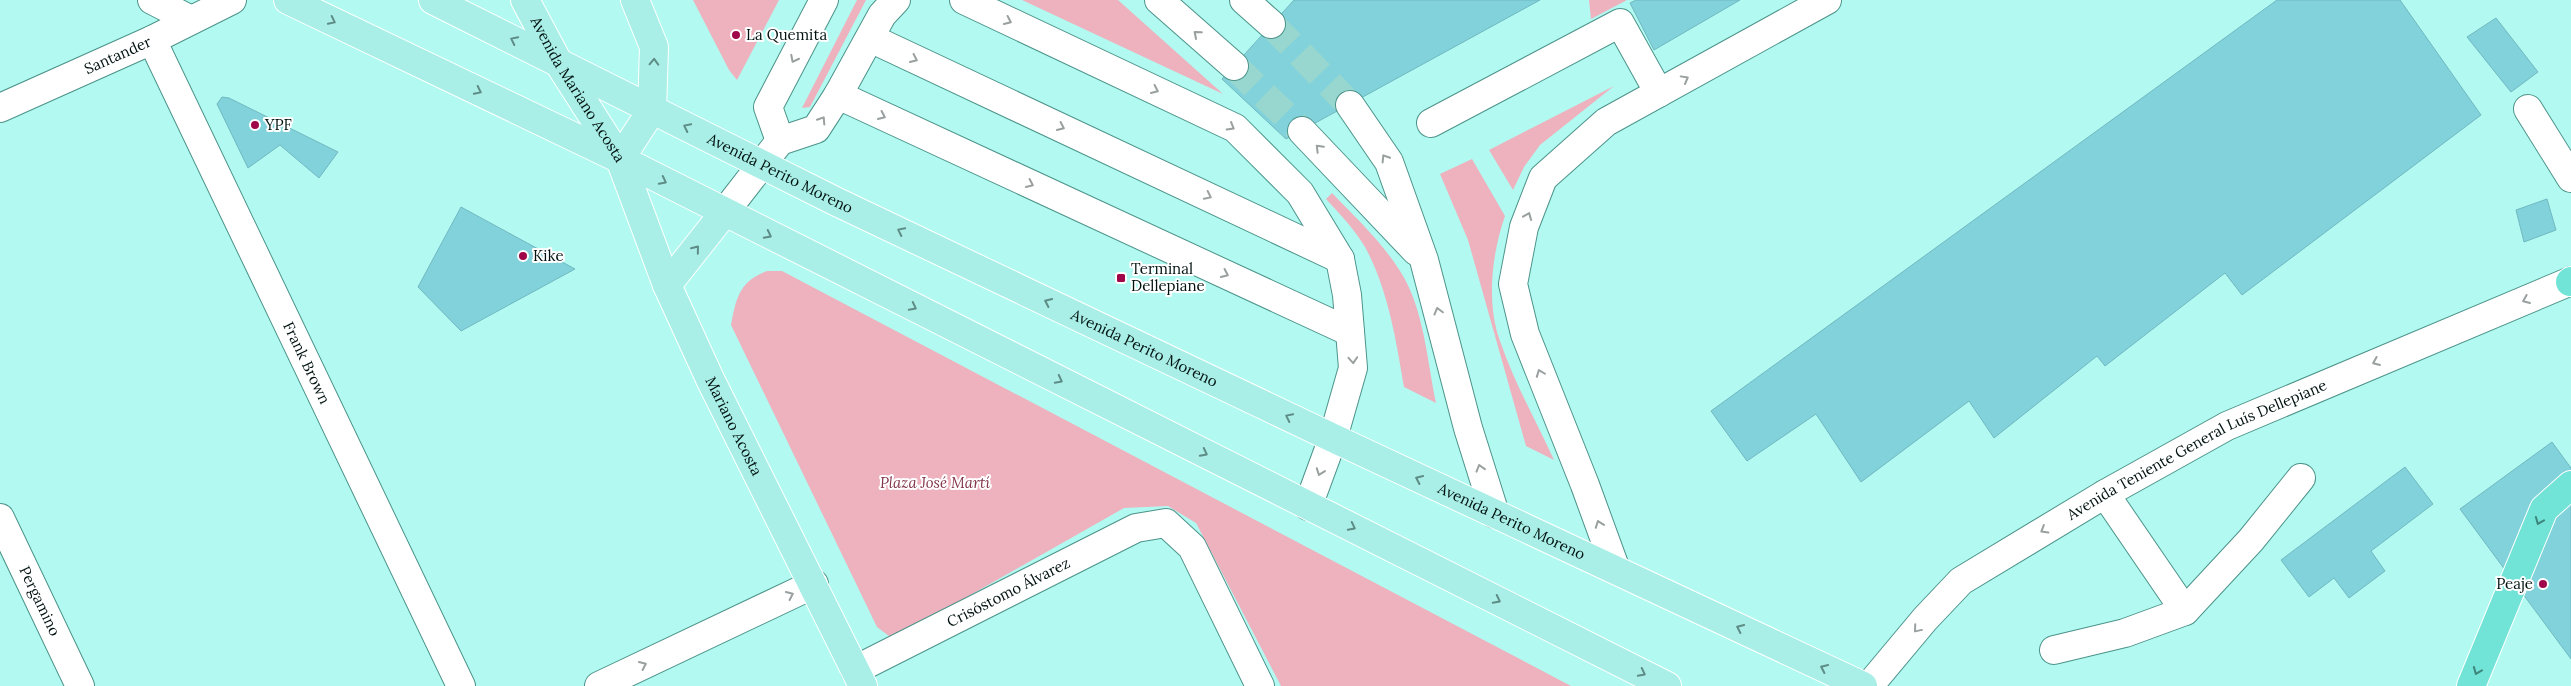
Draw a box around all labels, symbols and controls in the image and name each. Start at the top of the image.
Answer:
street label: Avenida Mariano Acosta [526,12,630,166]
one-way arrow [327,15,336,25]
one-way arrow [1003,15,1012,25]
place label: La Quemita [746,25,827,44]
marker: La Quemita [730,29,742,41]
one-way arrow [1194,30,1203,39]
street label: Santander [81,31,155,78]
one-way arrow [510,36,519,46]
one-way arrow [909,52,918,63]
one-way arrow [790,54,800,63]
one-way arrow [648,57,659,65]
one-way arrow [1679,75,1688,85]
one-way arrow [1149,84,1158,94]
one-way arrow [473,85,482,95]
one-way arrow [877,109,886,120]
place label: YPF [264,115,292,134]
one-way arrow [816,116,825,126]
marker: YPF [249,119,261,131]
one-way arrow [1056,121,1065,132]
one-way arrow [1226,121,1235,131]
one-way arrow [683,123,692,133]
street label: Avenida Perito Moreno [703,128,856,217]
one-way arrow [1316,144,1325,153]
one-way arrow [1382,154,1392,163]
one-way arrow [658,175,667,185]
one-way arrow [1025,178,1034,188]
one-way arrow [1203,190,1212,200]
one-way arrow [1522,212,1532,221]
one-way arrow [897,227,906,238]
one-way arrow [763,229,772,239]
place label: Kike [533,246,564,265]
one-way arrow [690,246,698,255]
marker: Kike [517,250,529,262]
place label: Terminal Dellepiane [1131,259,1205,295]
one-way arrow [1220,268,1229,278]
marker: Terminal Dellepiane [1115,272,1127,284]
one-way arrow [2522,294,2531,304]
one-way arrow [1044,298,1053,308]
one-way arrow [908,301,917,312]
street label: Avenida Perito Moreno [1067,304,1221,391]
one-way arrow [1433,308,1443,316]
street label: Frank Brown [279,319,335,407]
one-way arrow [1347,356,1358,364]
one-way arrow [2372,356,2381,367]
one-way arrow [1536,369,1546,378]
street label: Mariano Acosta [701,373,767,479]
one-way arrow [1053,374,1062,384]
street label: Avenida Teniente General Luís Dellepiane [2062,375,2329,524]
one-way arrow [1285,413,1294,423]
one-way arrow [1199,447,1208,457]
one-way arrow [1476,464,1486,472]
one-way arrow [1316,467,1326,476]
park label: Plaza José Martí [880,473,990,492]
one-way arrow [1415,474,1424,485]
street label: Avenida Perito Moreno [1434,478,1588,564]
one-way arrow [2535,516,2545,525]
one-way arrow [1595,520,1605,529]
one-way arrow [1347,521,1356,532]
one-way arrow [2041,524,2050,534]
street label: Crisóstomo Álvarez [944,553,1073,631]
street label: Pergamino [15,563,65,639]
place label: Peaje [2496,574,2533,593]
marker: Peaje [2537,578,2549,590]
one-way arrow [785,591,794,601]
one-way arrow [1492,594,1501,604]
one-way arrow [1914,623,1922,632]
one-way arrow [1737,625,1746,635]
one-way arrow [638,661,647,671]
one-way arrow [1820,663,1829,674]
one-way arrow [2473,666,2484,675]
one-way arrow [1637,667,1646,677]

